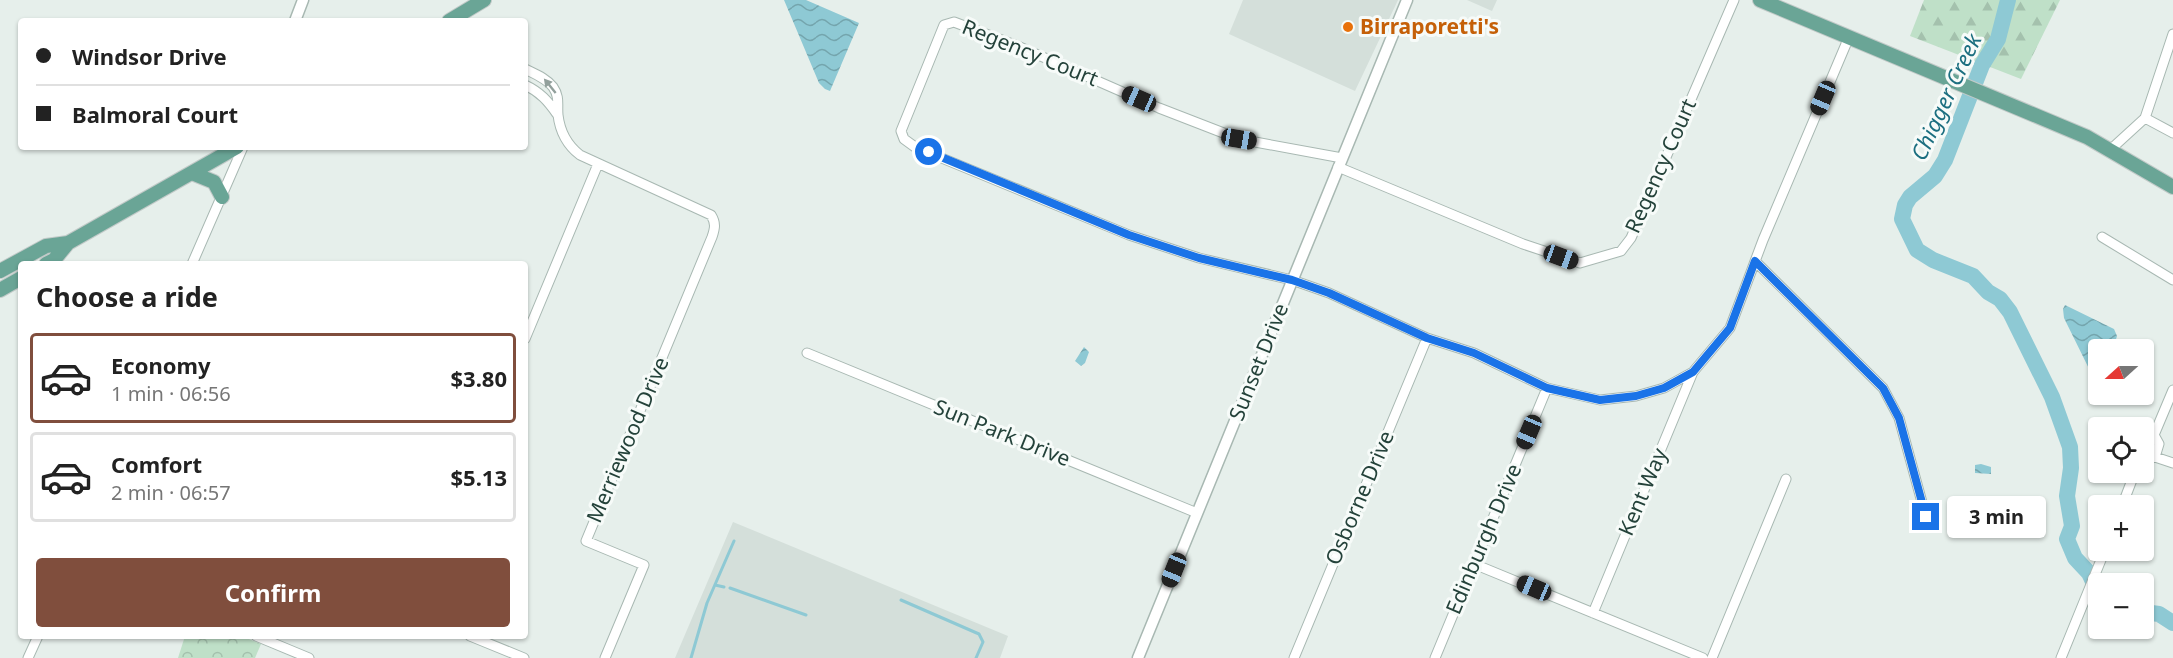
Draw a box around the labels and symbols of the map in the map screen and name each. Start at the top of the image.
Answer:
street label: Regency Court [958,12,1103,92]
place label: Birraporetti's [1360,12,1499,40]
marker: Birraporetti's [1341,20,1355,34]
water label: Chigger Creek [1903,27,1988,165]
one-way arrow [543,78,556,94]
car [1808,78,1838,118]
car [1119,83,1159,115]
street label: Regency Court [1618,94,1702,237]
car [1220,127,1258,151]
route start [915,138,942,165]
car [1541,242,1581,272]
street label: Sunset Drive [1222,299,1294,425]
north arrow [2088,339,2154,405]
street label: Merriewood Drive [580,353,675,527]
street label: Sun Park Drive [930,392,1075,472]
car [1514,412,1544,452]
street label: Osborne Drive [1318,426,1400,569]
street label: Kent Way [1611,443,1673,540]
street label: Edinburgh Drive [1439,459,1527,618]
callout: 3 min [1947,496,2046,538]
route end [1912,503,1939,530]
car [1159,550,1189,590]
car [1514,573,1554,603]

